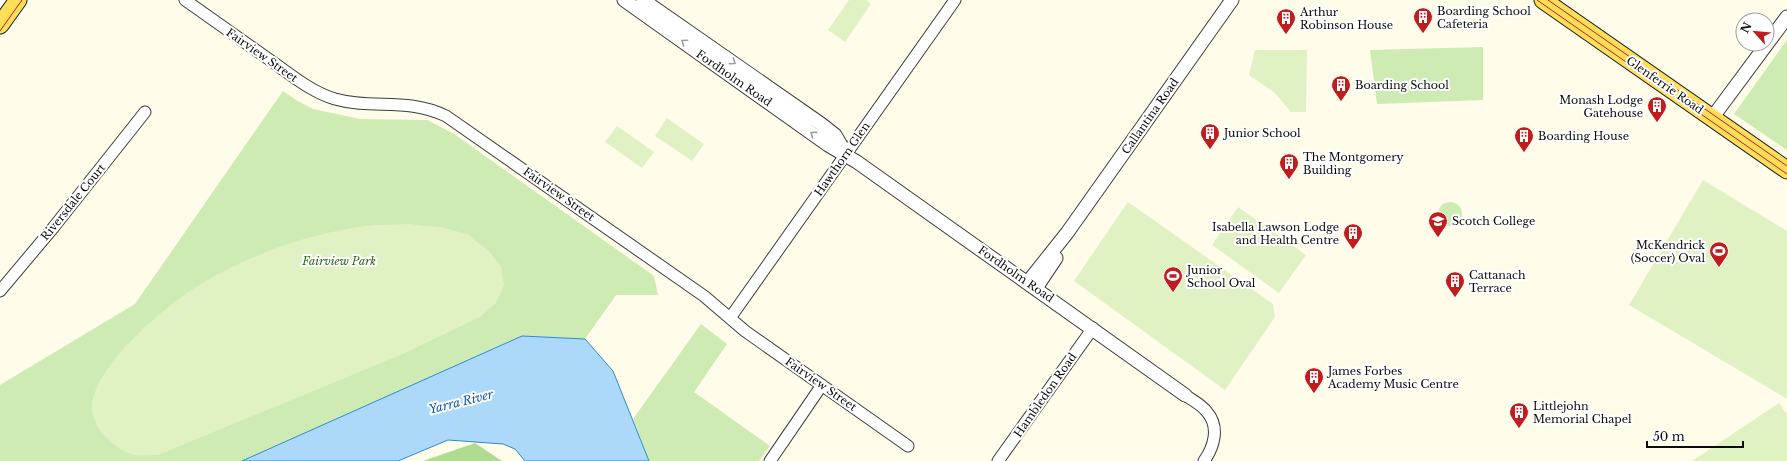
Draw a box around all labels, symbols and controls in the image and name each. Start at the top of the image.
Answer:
place label: Boarding School Cafeteria [1437,4,1531,31]
place label: Arthur Robinson House [1299,5,1393,32]
building icon: Boarding School Cafeteria [1412,6,1434,34]
building icon: Arthur Robinson House [1275,7,1297,35]
north arrow [1735,12,1775,52]
text: N [1738,19,1755,35]
street label: Fairview Street [224,25,301,85]
one-way arrow [681,39,688,47]
street label: Fordholm Road [693,47,775,110]
street label: Glenferrie Road [1624,53,1707,117]
one-way arrow [728,57,735,64]
building icon: Boarding School [1330,74,1352,102]
street label: Callantina Road [1119,75,1182,157]
place label: Boarding School [1355,78,1449,92]
place label: Monash Lodge Gatehouse [1559,93,1643,120]
building icon: Monash Lodge Gatehouse [1646,95,1668,123]
street label: Hawthorn Glen [811,119,873,199]
building icon: Junior School [1199,122,1221,150]
building icon: Boarding House [1513,125,1535,153]
place label: Junior School [1222,126,1301,140]
place label: Boarding House [1538,129,1629,143]
one-way arrow [810,132,817,139]
place label: The Montgomery Building [1303,150,1404,177]
building icon: The Montgomery Building [1278,152,1300,180]
street label: Riversdale Court [38,160,109,243]
street label: Fairview Street [521,164,598,224]
school or university icon: Scotch College [1427,210,1449,238]
place label: Scotch College [1452,214,1535,228]
place label: Isabella Lawson Lodge and Health Centre [1212,220,1339,247]
building icon: Isabella Lawson Lodge and Health Centre [1342,222,1364,250]
place label: McKendrick (Soccer) Oval [1631,238,1705,265]
sports icon: McKendrick (Soccer) Oval [1708,240,1730,268]
street label: Fordholm Road [975,243,1057,306]
park label: Fairview Park [301,254,376,268]
place label: Junior School Oval [1185,263,1256,290]
sports icon: Junior School Oval [1162,265,1184,293]
place label: Cattanach Terrace [1469,268,1526,295]
building icon: Cattanach Terrace [1444,270,1466,298]
street label: Hambledon Road [1011,350,1080,440]
street label: Fairview Street [783,354,860,414]
place label: James Forbes Academy Music Centre [1326,364,1459,391]
building icon: James Forbes Academy Music Centre [1303,366,1325,394]
water label: Yarra River [427,386,495,417]
place label: Littlejohn Memorial Chapel [1533,399,1632,426]
building icon: Littlejohn Memorial Chapel [1508,401,1530,429]
scale bar [1647,423,1743,449]
text: 50 m [1653,429,1685,444]

